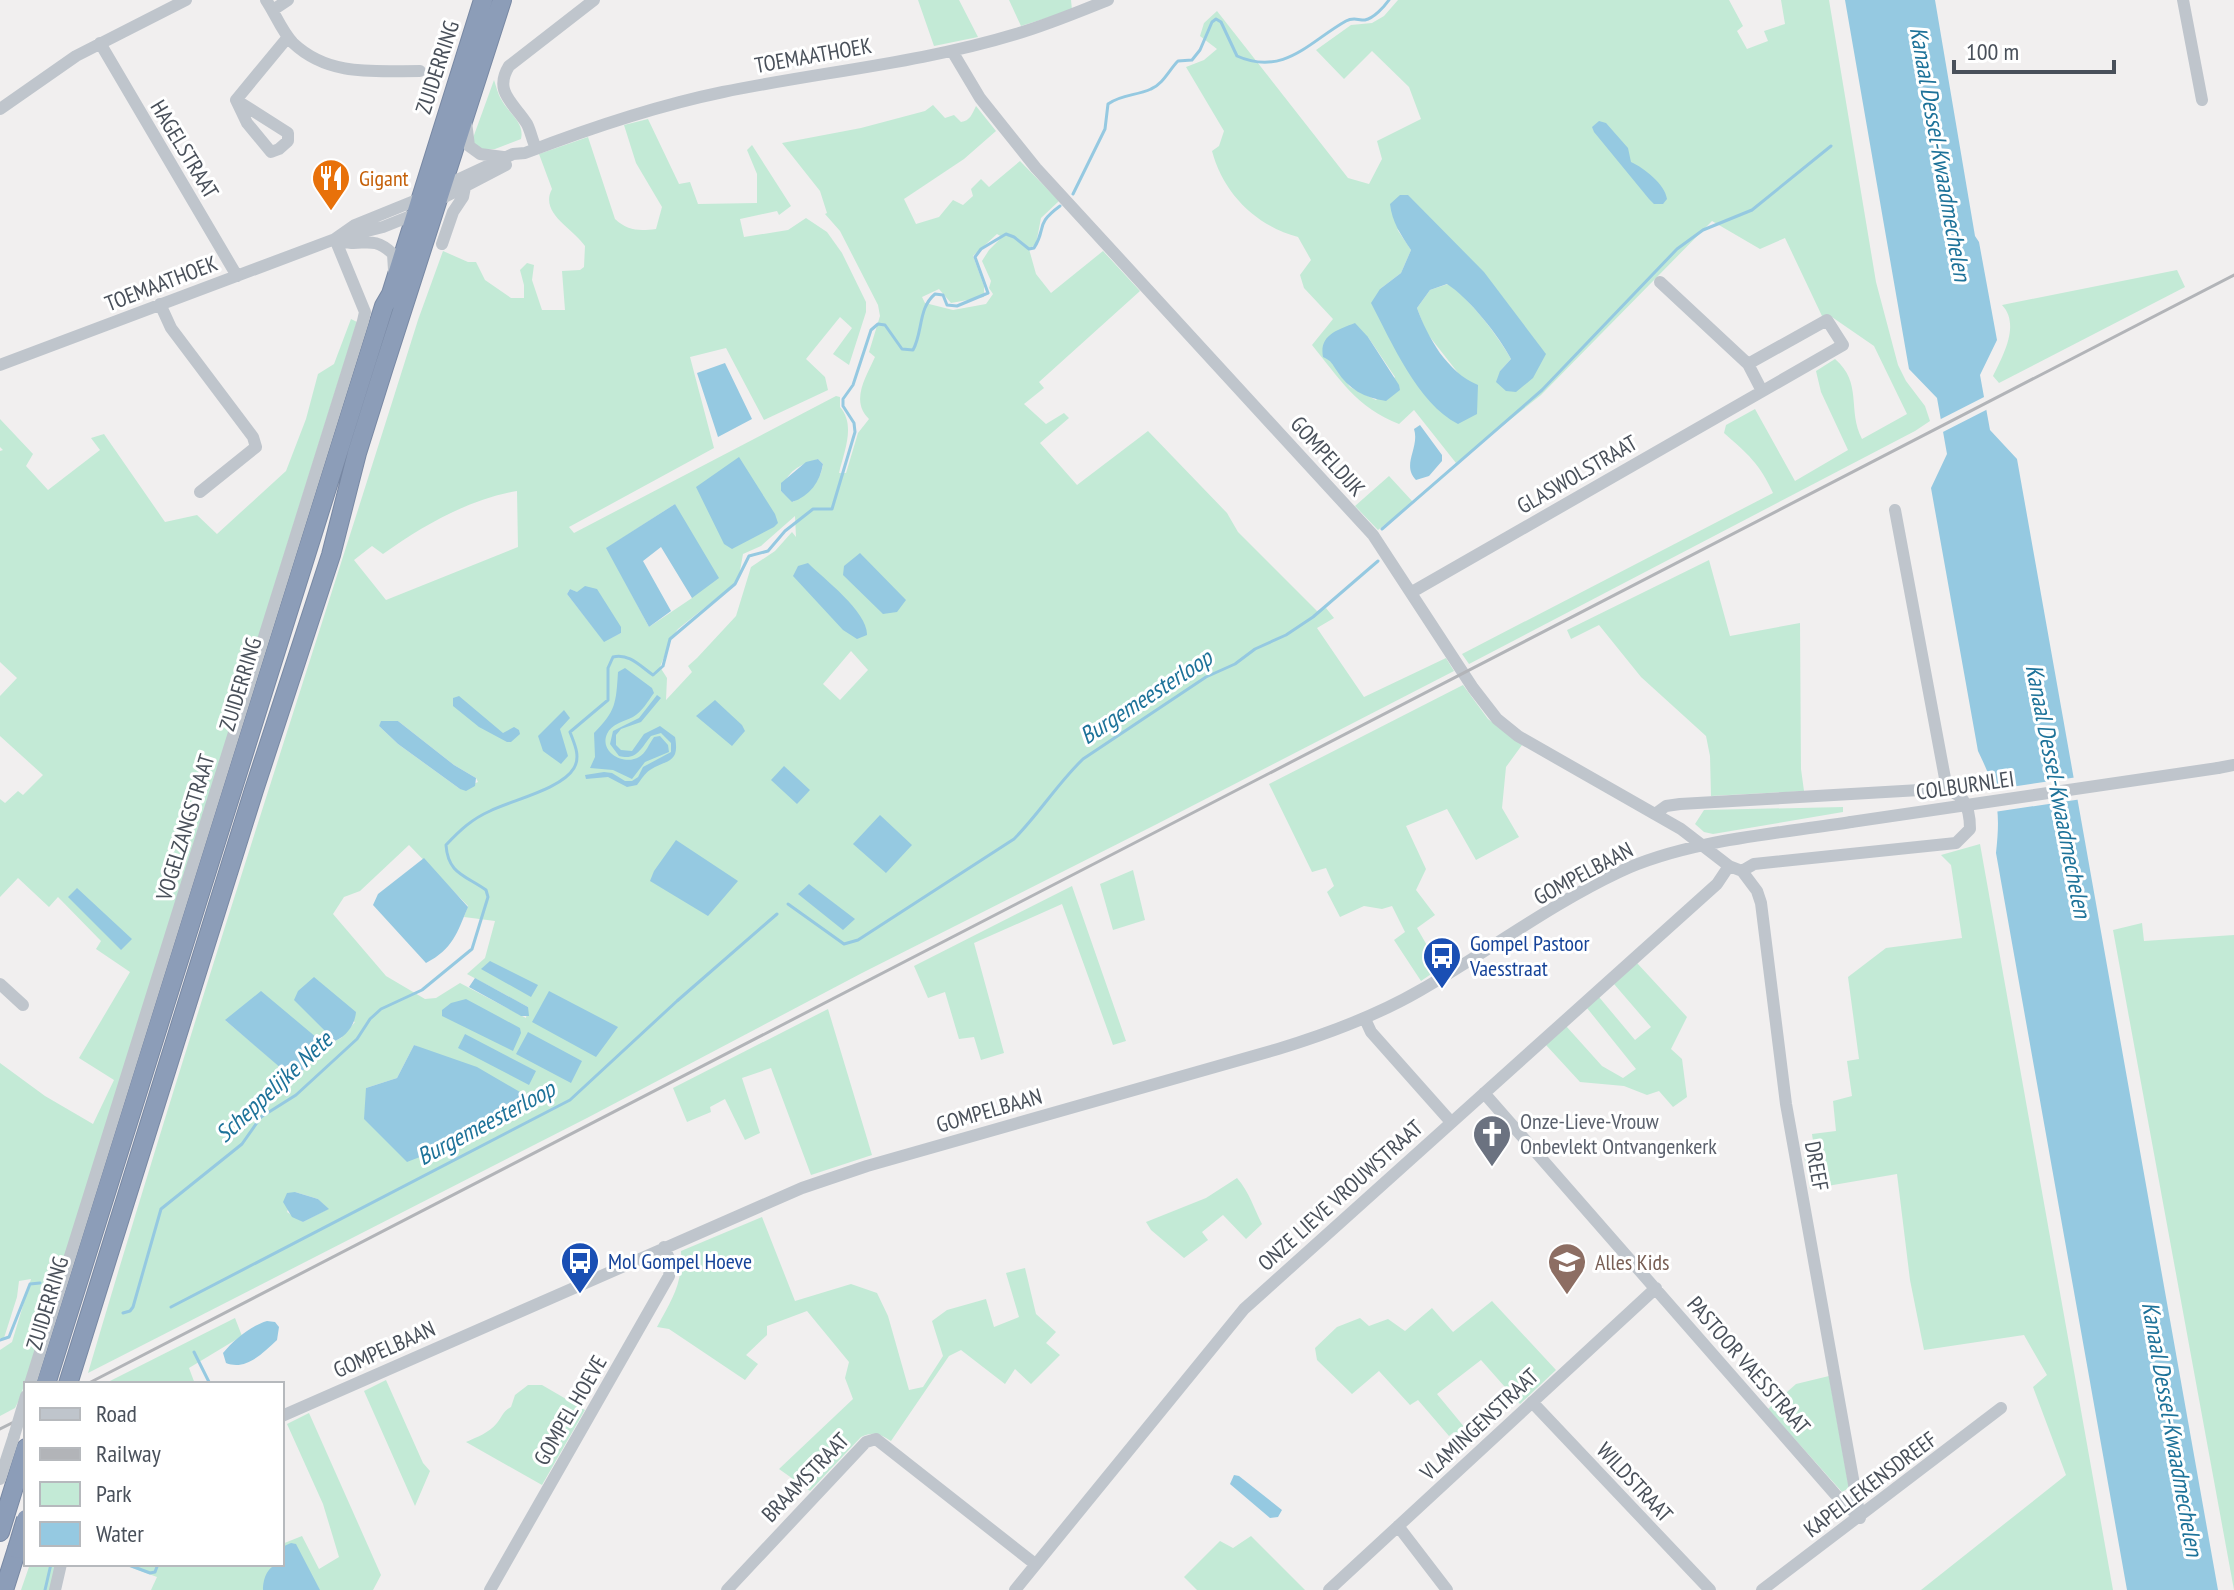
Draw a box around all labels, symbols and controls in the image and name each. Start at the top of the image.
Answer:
street label: ZUIDERRING [409,17,465,117]
water label: Kanaal Dessel-Kwaadmechelen [1903,24,1978,285]
scale bar [1954,24,2114,74]
street label: TOEMAATHOEK [752,31,874,79]
text: 100 m [1966,36,2019,67]
street label: HAGELSTRAAT [145,95,225,203]
restaurant icon: Gigant [310,157,352,212]
place label: Gigant [359,164,409,192]
street label: TOEMAATHOEK [101,249,221,317]
street label: GOMPELDIJK [1285,410,1371,502]
street label: GLASWOLSTRAAT [1512,428,1642,520]
street label: ZUIDERRING [213,634,267,734]
water label: Burgemeesterloop [1074,641,1219,751]
water label: Kanaal Dessel-Kwaadmechelen [2019,662,2099,922]
street label: VOGELZANGSTRAAT [149,750,221,904]
street label: COLBURNLEI [1914,764,2016,806]
street label: GOMPELBAAN [1529,835,1637,911]
place label: Gompel Pastoor Vaesstraat [1469,929,1590,982]
bus stop icon: Gompel Pastoor Vaesstraat [1421,935,1463,990]
water label: Scheppelijke Nete [209,1023,340,1149]
water label: Burgemeesterloop [412,1073,561,1172]
street label: GOMPELBAAN [933,1082,1045,1138]
place label: Onze-Lieve-Vrouw Onbevlekt Ontvangenkerk [1520,1107,1717,1160]
street label: ONZE LIEVE VROUWSTRAAT [1252,1113,1428,1276]
church icon: Onze-Lieve-Vrouw Onbevlekt Ontvangenkerk [1471,1113,1513,1168]
street label: DREEF [1799,1139,1835,1193]
bus stop icon: Mol Gompel Hoeve [559,1240,601,1295]
school or university icon: Alles Kids [1546,1241,1588,1296]
place label: Mol Gompel Hoeve [608,1247,752,1275]
place label: Alles Kids [1595,1248,1669,1276]
street label: ZUIDERRING [20,1253,74,1353]
street label: PASTOOR VAESSTRAAT [1681,1290,1817,1440]
water label: Kanaal Dessel-Kwaadmechelen [2135,1299,2210,1560]
street label: GOMPELBAAN [329,1314,439,1384]
street label: GOMPEL HOEVE [527,1350,613,1470]
street label: VLAMINGENSTRAAT [1413,1362,1544,1487]
legend [24,1382,284,1566]
text: Road [96,1398,137,1429]
street label: KAPELLEKENSDREEF [1798,1425,1942,1543]
street label: BRAAMSTRAAT [755,1426,855,1528]
street label: WILDSTRAAT [1591,1436,1679,1528]
text: Railway [96,1438,161,1469]
text: Park [96,1478,132,1509]
text: Water [96,1518,144,1549]

